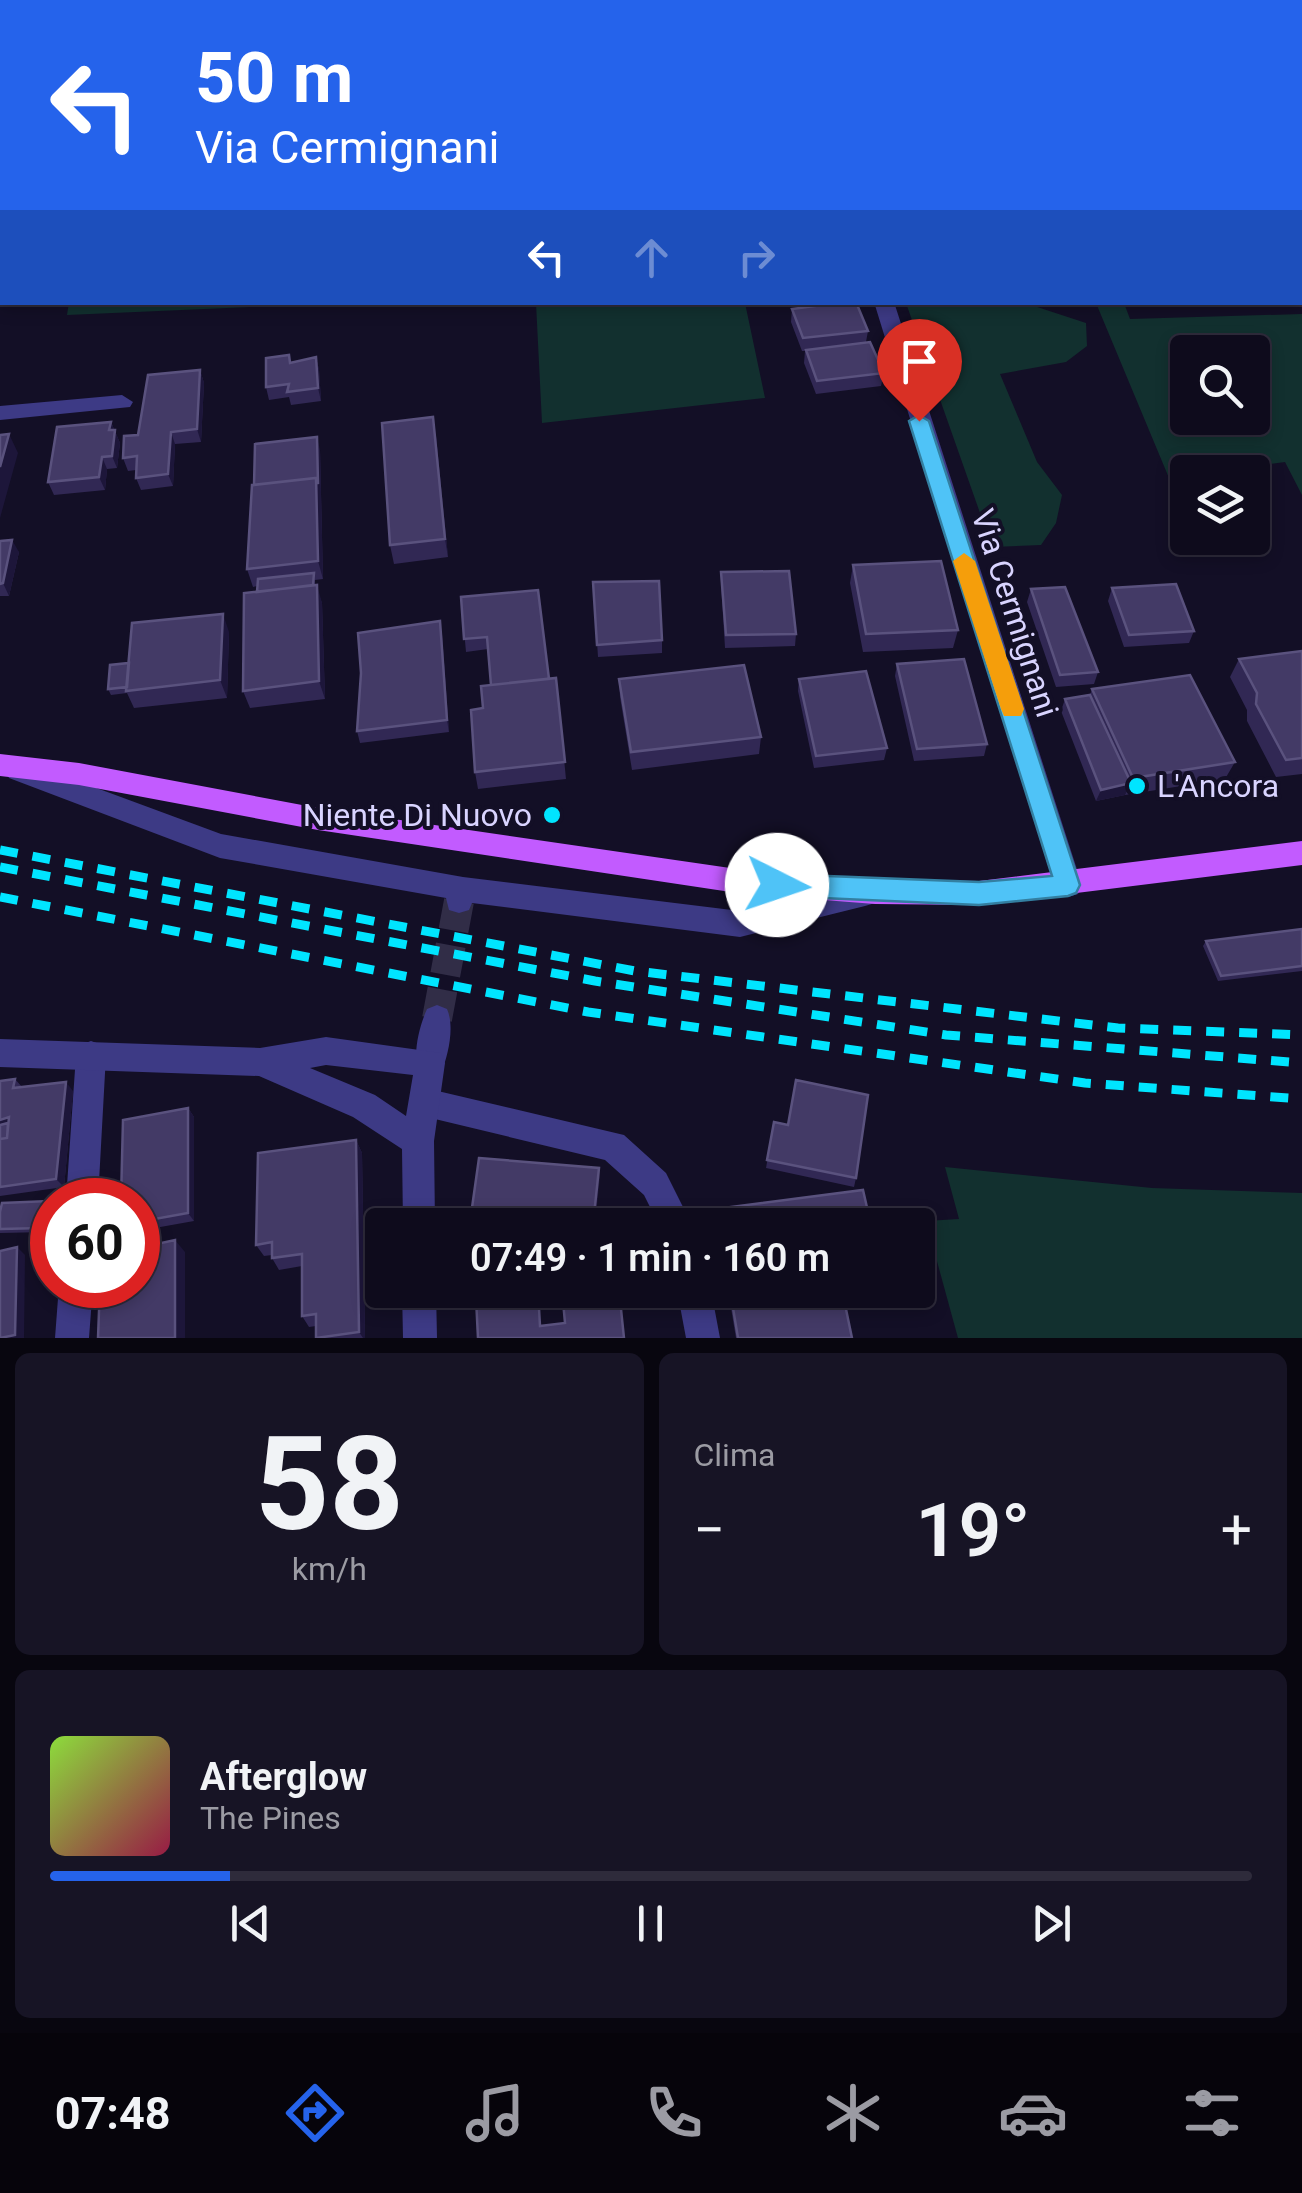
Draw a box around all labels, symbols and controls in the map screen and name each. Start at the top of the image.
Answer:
text: 50 m [195,37,353,119]
icon: left [30,40,160,170]
text: Via Cermignani [195,121,499,174]
icon: left [519,230,574,285]
icon: ahead [624,230,679,285]
icon: right [729,230,784,285]
pin [877,319,962,422]
icon: arrive [892,334,947,389]
map controls [1170,335,1270,555]
button: search [1170,335,1270,435]
button: layers [1170,455,1270,555]
street label: Via Cermignani [963,504,1067,722]
place label: L'Ancora [1157,767,1279,805]
marker: L'Ancora [1126,775,1148,797]
place label: Niente Di Nuovo [303,796,532,834]
marker: Niente Di Nuovo [541,804,563,826]
position arrow [725,833,829,937]
speed limit sign: 60 [30,1178,160,1308]
text: 07:49 · 1 min · 160 m [470,1236,830,1280]
text: 58 [255,1408,404,1561]
text: Clima [694,1436,775,1474]
text: 19° [916,1486,1030,1574]
text: − [694,1498,725,1562]
text: + [1221,1498,1252,1562]
text: km/h [292,1550,367,1588]
text: Afterglow [200,1755,367,1799]
text: The Pines [200,1799,341,1837]
icon: previous [223,1896,278,1951]
icon: pause [623,1896,678,1951]
icon: next [1024,1896,1079,1951]
icon: directions [280,2078,350,2148]
icon: music [460,2078,530,2148]
icon: phone [639,2078,709,2148]
icon: climate [818,2078,888,2148]
icon: car [998,2078,1068,2148]
icon: filters [1177,2078,1247,2148]
text: 07:48 [55,2087,171,2140]

